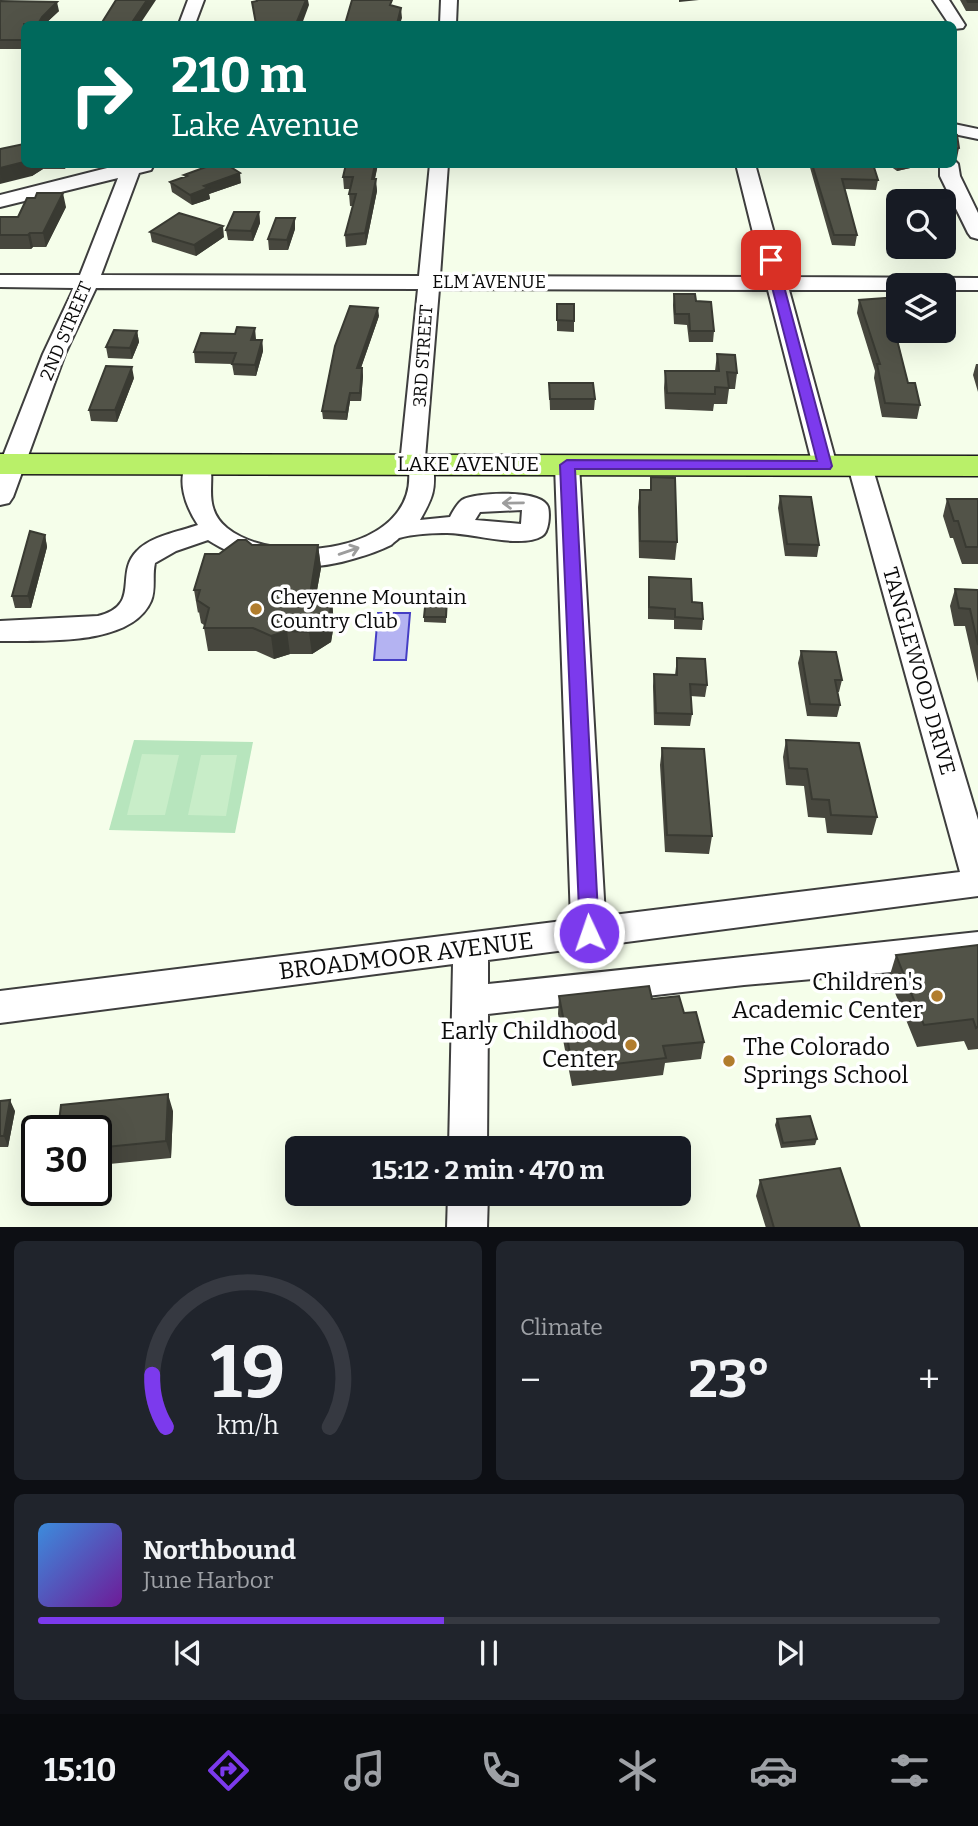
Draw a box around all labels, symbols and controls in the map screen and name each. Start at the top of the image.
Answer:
text: 210 m [171,46,306,105]
icon: right [56,49,147,140]
text: Lake Avenue [171,106,359,144]
map controls [886,189,956,343]
button: search [886,189,956,259]
pin [741,230,801,290]
icon: arrive [752,241,790,279]
street label: ELM AVENUE [432,271,546,293]
button: layers [886,273,956,343]
street label: 2ND STREET [35,278,97,384]
street label: 3RD STREET [408,304,438,408]
street label: LAKE AVENUE [397,451,539,477]
one-way arrow [502,496,525,510]
one-way arrow [338,544,360,556]
street label: TANGLEWOOD DRIVE [877,564,961,778]
place label: Cheyenne Mountain Country Club [270,584,467,634]
marker: Cheyenne Mountain Country Club [248,601,264,617]
position arrow [552,896,626,970]
street label: BROADMOOR AVENUE [277,927,535,985]
place label: Children's Academic Center [732,968,923,1024]
marker: Children's Academic Center [929,988,945,1004]
place label: Early Childhood Center [440,1017,617,1073]
place label: The Colorado Springs School [743,1033,909,1089]
marker: Early Childhood Center [623,1037,639,1053]
marker: The Colorado Springs School [721,1053,737,1069]
speed limit sign: 30 [21,1115,112,1206]
text: 15:12 · 2 min · 470 m [372,1155,604,1186]
text: Climate [520,1313,603,1341]
text: 19 [211,1329,285,1416]
text: 23° [689,1348,771,1411]
text: − [520,1357,541,1403]
text: + [918,1357,940,1403]
text: km/h [217,1410,279,1440]
text: Northbound [143,1535,296,1566]
text: June Harbor [143,1566,273,1594]
icon: previous [169,1634,207,1672]
icon: pause [470,1634,508,1672]
icon: next [771,1634,809,1672]
icon: directions [204,1746,253,1795]
icon: music [340,1746,389,1795]
icon: phone [476,1746,525,1795]
icon: climate [613,1746,662,1795]
icon: car [749,1746,798,1795]
icon: filters [885,1746,934,1795]
text: 15:10 [44,1751,117,1789]

